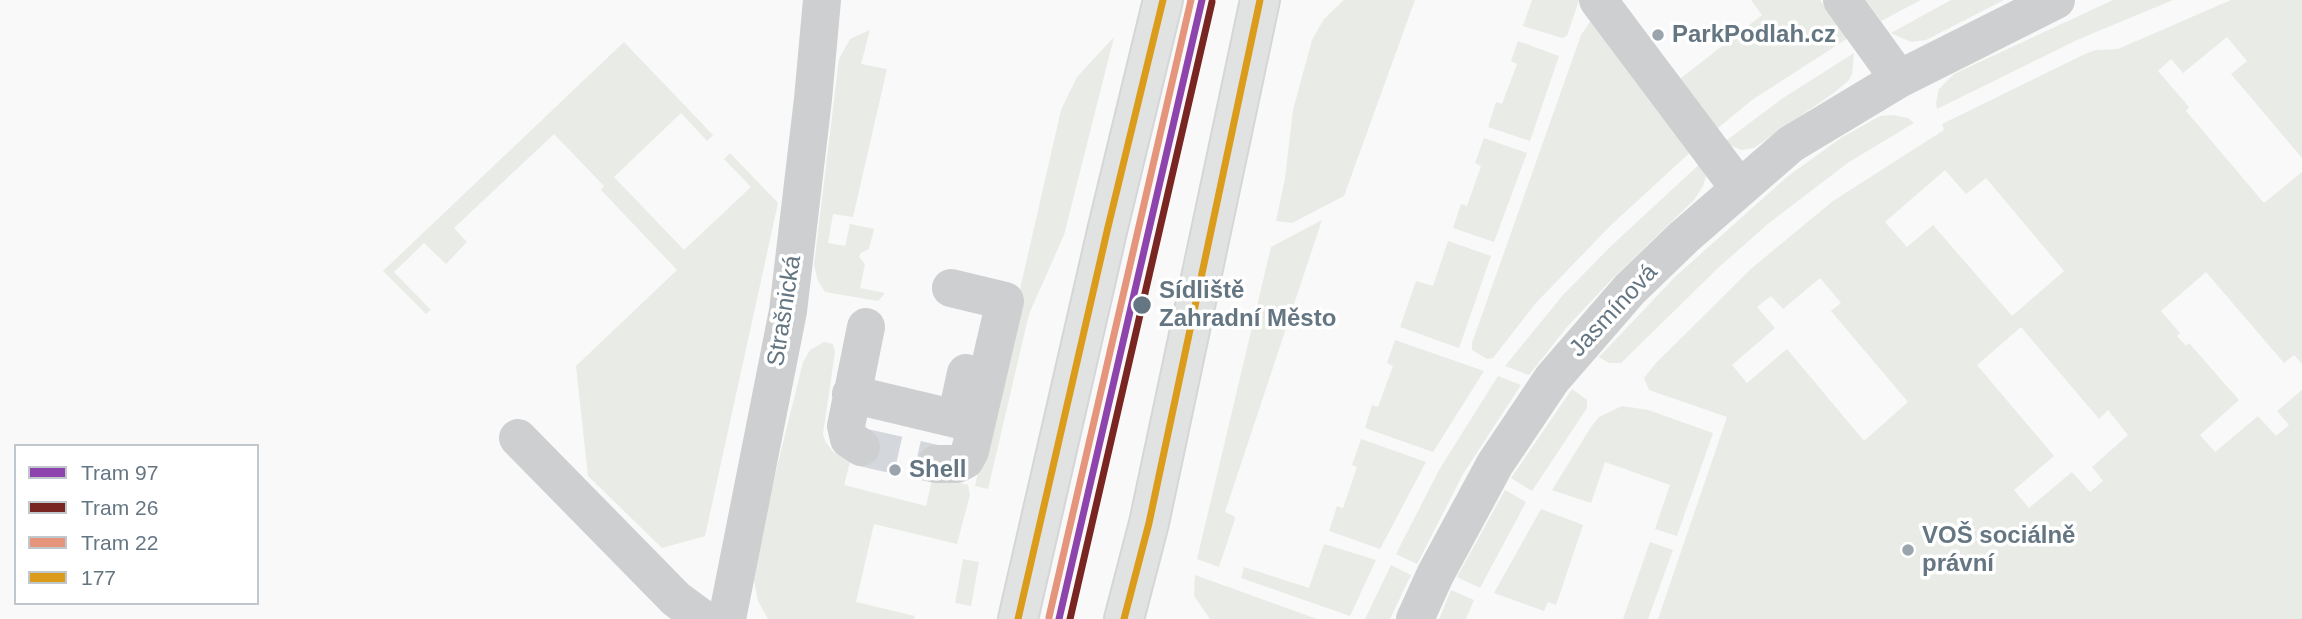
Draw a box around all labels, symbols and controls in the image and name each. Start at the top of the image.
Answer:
place label: ParkPodlah.cz [1672,21,1836,49]
marker: ParkPodlah.cz [1650,27,1666,43]
street label: Strašnická [762,253,808,369]
street label: Jasmínová [1564,259,1664,363]
place label: Sídliště Zahradní Město [1159,277,1336,333]
marker: Sídliště Zahradní Město [1131,294,1153,316]
legend [14,444,259,605]
place label: Shell [909,456,966,484]
text: Tram 97 [81,461,158,484]
marker: Shell [887,462,903,478]
text: Tram 26 [81,496,158,519]
place label: VOŠ sociálně právní [1922,522,2075,578]
text: Tram 22 [81,531,158,554]
marker: VOŠ sociálně právní [1900,542,1916,558]
text: 177 [81,566,116,589]

